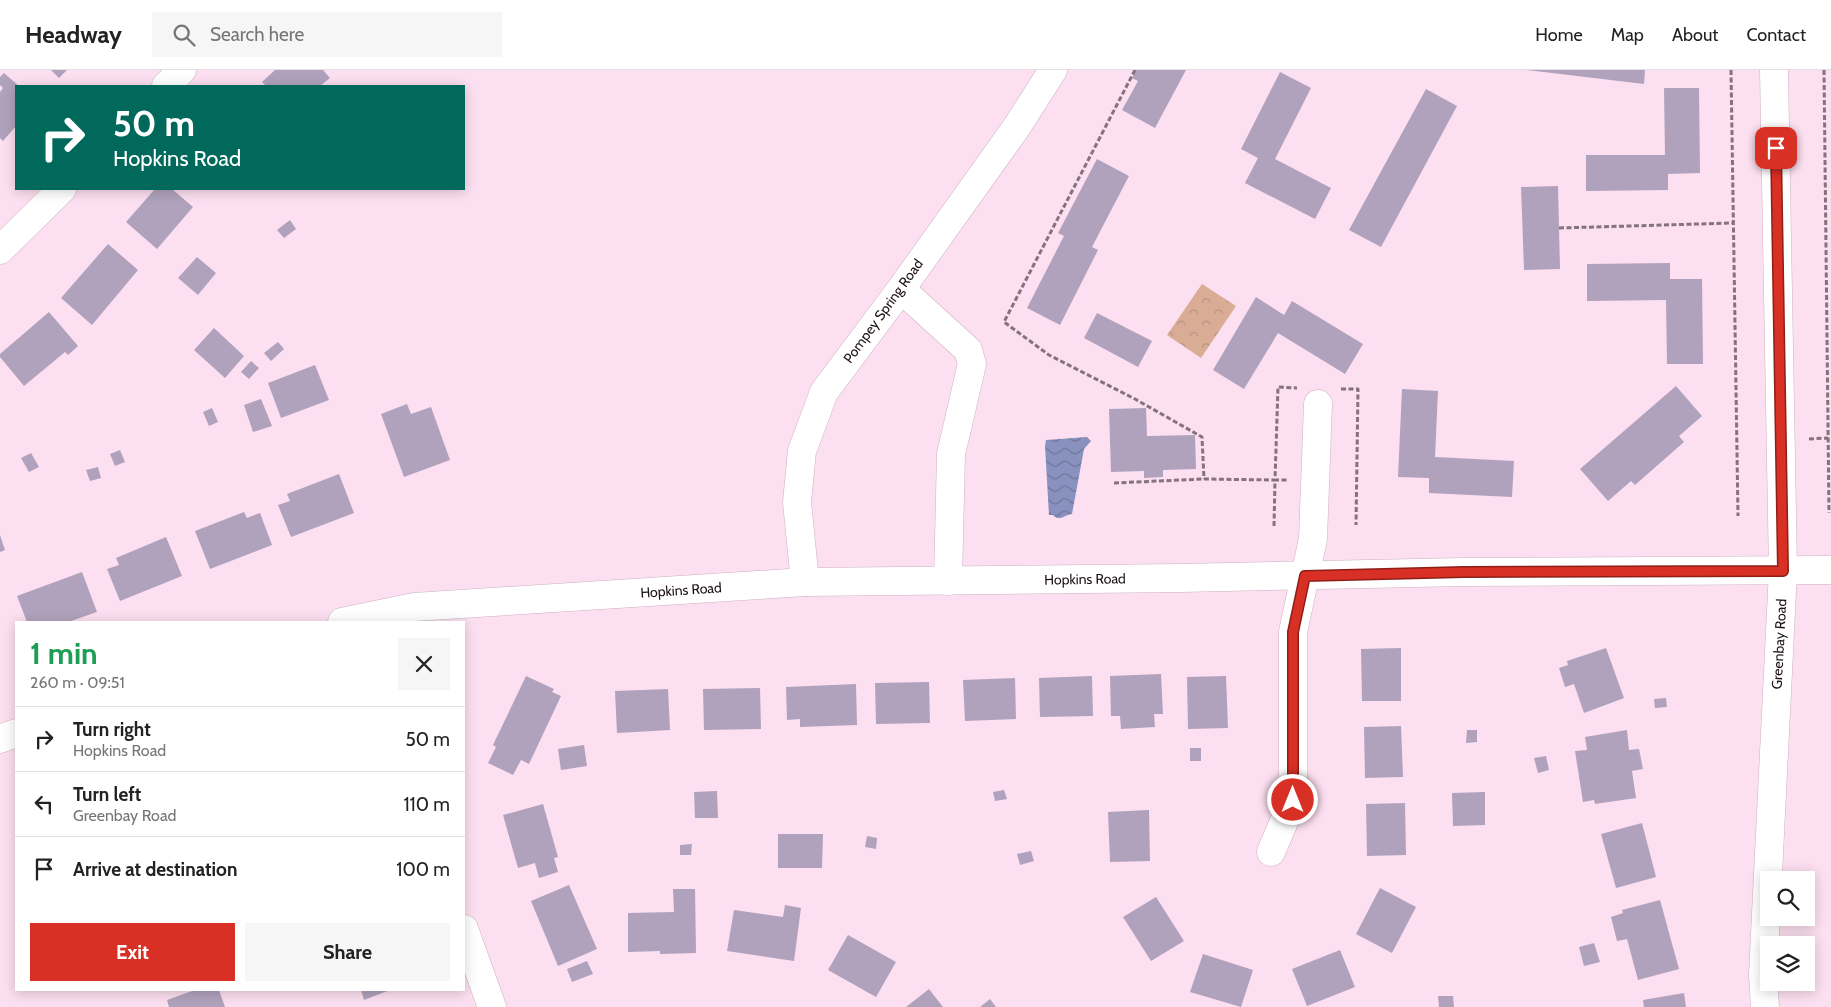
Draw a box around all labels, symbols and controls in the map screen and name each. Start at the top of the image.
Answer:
search box [152,12,502,57]
text: Headway [25,20,122,49]
icon: search [170,21,198,49]
text: Search here [210,23,304,46]
text: Home [1535,24,1583,46]
text: Map [1611,24,1644,46]
text: About [1672,24,1718,46]
text: Contact [1746,24,1806,46]
text: 50 m [113,102,195,145]
icon: right [30,105,95,170]
pin [1755,127,1797,169]
icon: arrive [1762,134,1790,162]
text: Hopkins Road [113,145,241,172]
street label: Pompey Spring Road [839,255,927,367]
street label: Hopkins Road [1044,569,1126,589]
street label: Hopkins Road [640,578,722,602]
street label: Greenbay Road [1768,598,1790,690]
text: 1 min [30,635,98,672]
button: close [398,638,450,690]
text: 260 m · 09:51 [30,673,125,692]
text: Turn right [73,718,151,741]
icon: right [30,725,58,753]
text: 50 m [406,728,450,751]
text: Hopkins Road [73,741,166,760]
position arrow [1266,773,1318,825]
text: Turn left [73,783,141,806]
icon: left [30,790,58,818]
text: 110 m [403,793,450,816]
text: Greenbay Road [73,806,176,825]
icon: arrive [30,855,58,883]
text: Arrive at destination [73,858,237,881]
text: 100 m [396,858,450,881]
map controls [1760,871,1815,991]
button: search [1760,871,1815,926]
button: Exit [30,923,235,981]
button: Share [245,923,450,981]
button: layers [1760,936,1815,991]

